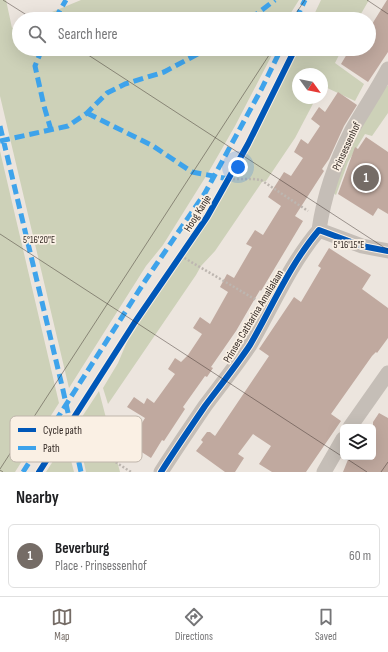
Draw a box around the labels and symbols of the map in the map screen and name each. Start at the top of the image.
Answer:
north arrow [292,68,328,104]
street label: Prinsessenhof [330,119,364,173]
your location [228,157,248,177]
pin: 1 [353,163,379,193]
street label: Hoog Kanje [181,192,214,234]
text: 5°16'20"E [23,234,55,246]
text: 5°16'15"E [334,239,365,251]
street label: Prinses Catharina Amalialaan [221,267,286,365]
legend [10,416,142,462]
text: Cycle path [43,424,82,437]
text: Path [43,442,60,455]

